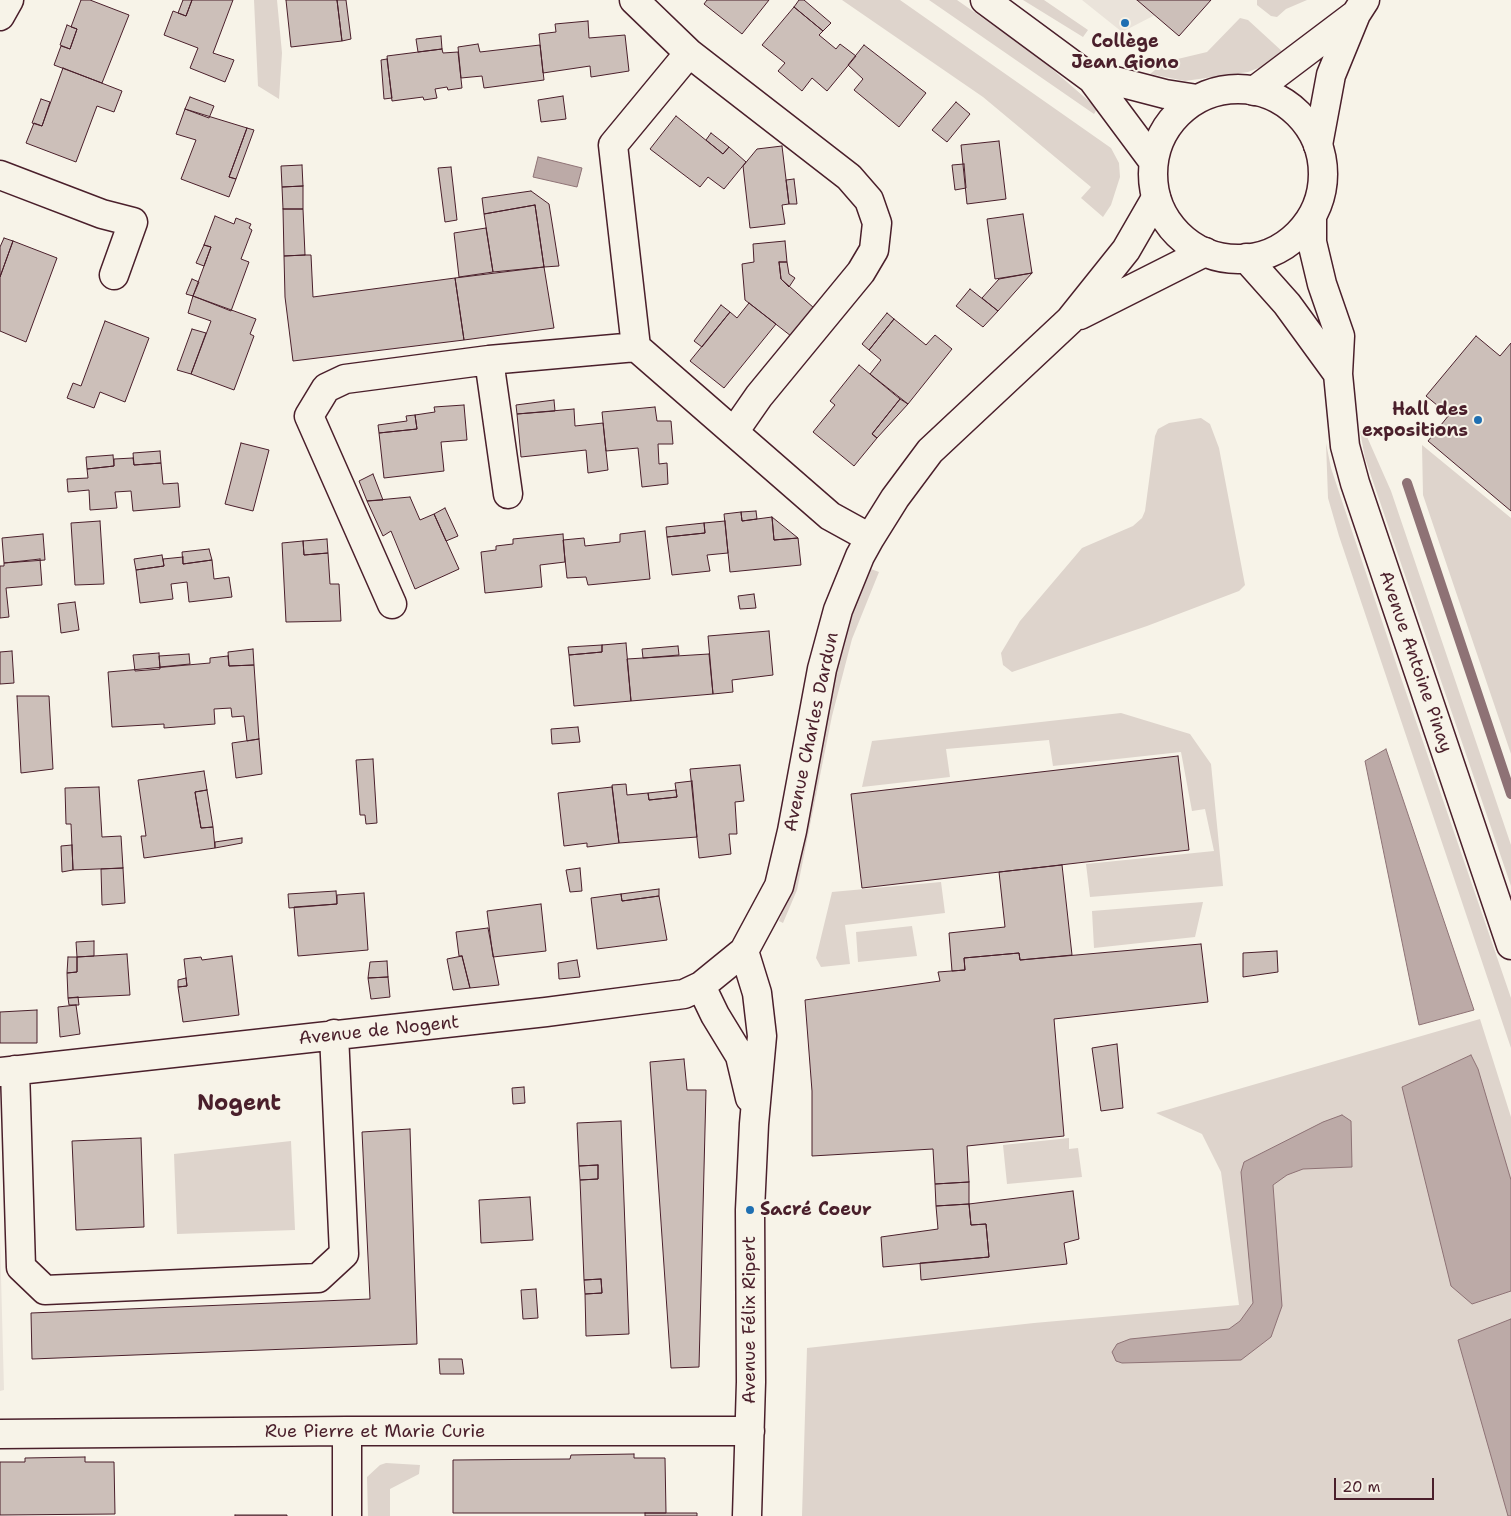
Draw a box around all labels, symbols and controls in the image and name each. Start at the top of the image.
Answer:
marker: Collège Jean Giono [1119,17,1131,29]
place label: Collège Jean Giono [1071,31,1179,74]
place label: Hall des expositions [1362,399,1468,442]
marker: Hall des expositions [1472,414,1484,426]
street label: Avenue Antoine Pinay [1374,568,1456,756]
street label: Avenue Charles Dardun [780,630,844,834]
street label: Avenue de Nogent [298,1012,460,1050]
district label: Nogent [197,1091,281,1117]
place label: Sacré Coeur [760,1199,872,1221]
marker: Sacré Coeur [744,1204,756,1216]
street label: Avenue Félix Ripert [739,1236,761,1404]
street label: Rue Pierre et Marie Curie [265,1421,485,1443]
scale bar [1336,1468,1436,1500]
text: 20 m [1342,1477,1381,1497]

